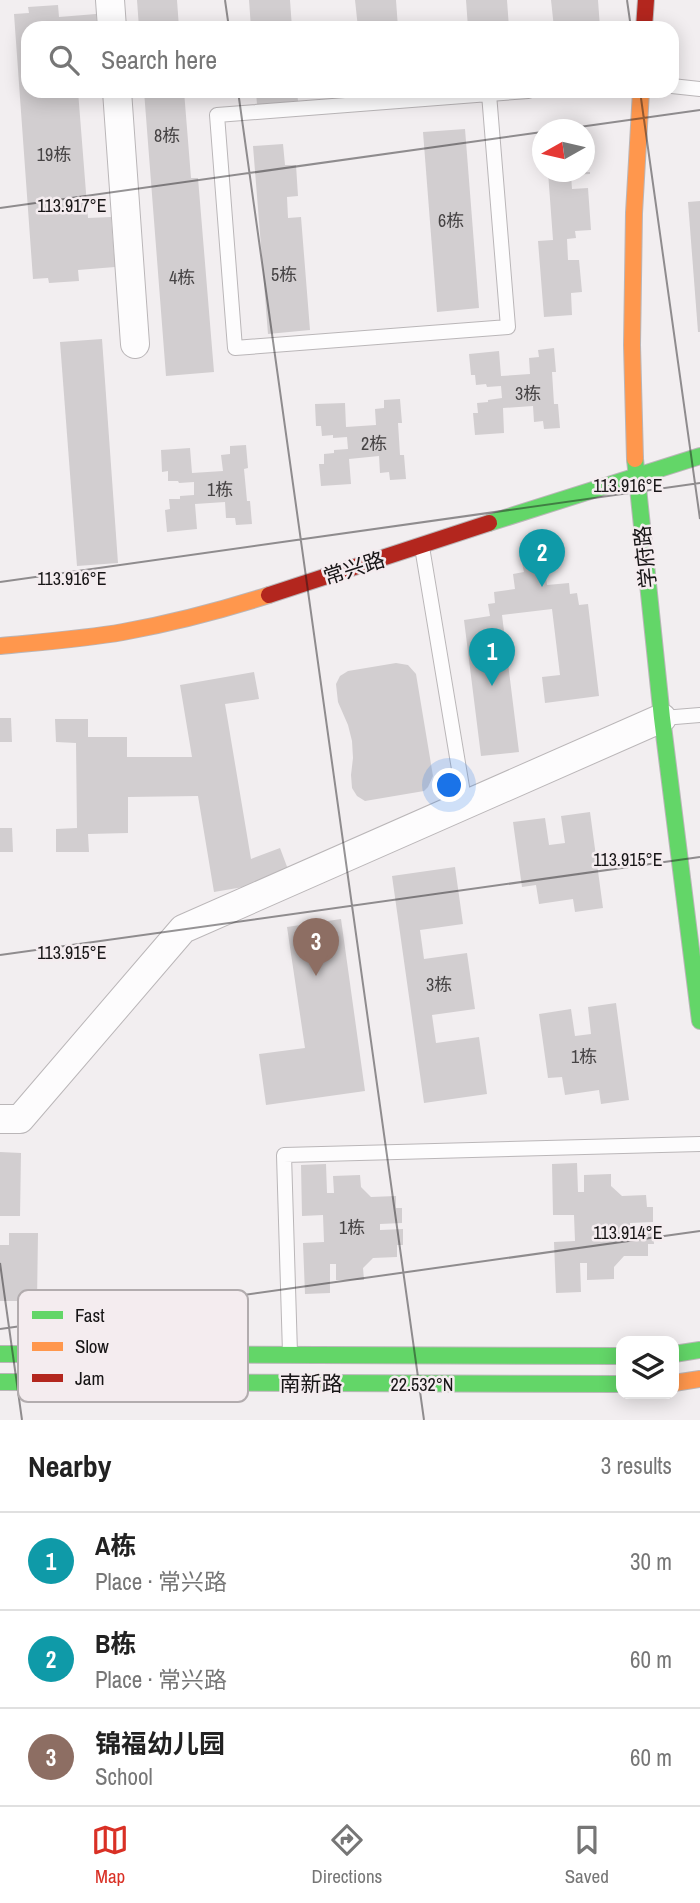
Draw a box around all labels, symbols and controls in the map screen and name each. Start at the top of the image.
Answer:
search box [21,21,679,98]
icon: search [45,41,83,79]
text: Search here [101,42,217,77]
north arrow [532,119,595,182]
house number: 8栋 [154,123,180,148]
house number: 19栋 [37,142,71,167]
text: 113.917°E [37,193,107,218]
house number: 6栋 [438,208,464,233]
house number: 5栋 [271,262,297,287]
house number: 4栋 [169,265,195,290]
house number: 3栋 [515,381,541,406]
house number: 2栋 [361,431,387,456]
text: 113.916°E [593,473,663,498]
house number: 1栋 [207,477,233,502]
street label: 学府路 [627,524,663,590]
pin: 2 [519,529,565,587]
street label: 常兴路 [320,544,388,592]
text: 113.916°E [37,566,107,591]
pin: 1 [469,628,515,686]
your location [432,768,466,802]
text: 113.915°E [593,847,663,872]
pin: 3 [293,918,339,976]
text: 113.915°E [37,940,107,965]
house number: 3栋 [426,972,452,997]
house number: 1栋 [571,1044,597,1069]
house number: 1栋 [339,1215,365,1240]
text: 113.914°E [593,1220,663,1245]
legend [18,1290,248,1402]
text: Fast [75,1302,105,1328]
text: Slow [75,1333,110,1359]
map controls [616,1336,679,1399]
button: layers [616,1336,679,1399]
text: Jam [75,1365,104,1391]
street label: 南新路 [280,1369,343,1398]
text: 22.532°N [391,1372,454,1397]
text: Nearby [28,1446,111,1486]
text: 3 results [601,1450,672,1481]
text: A栋 [95,1528,136,1563]
text: 1 [46,1546,56,1577]
text: 30 m [630,1546,672,1577]
text: Place · 常兴路 [95,1566,227,1597]
text: B栋 [95,1626,136,1661]
text: 2 [46,1644,56,1675]
text: 60 m [630,1644,672,1675]
text: Place · 常兴路 [95,1664,227,1695]
text: 锦福幼儿园 [95,1726,225,1761]
text: 3 [46,1742,56,1773]
text: 60 m [630,1742,672,1773]
text: School [95,1761,153,1792]
tab: Map [91,1821,129,1889]
tab: Directions [311,1821,382,1889]
tab: Saved [565,1821,609,1889]

